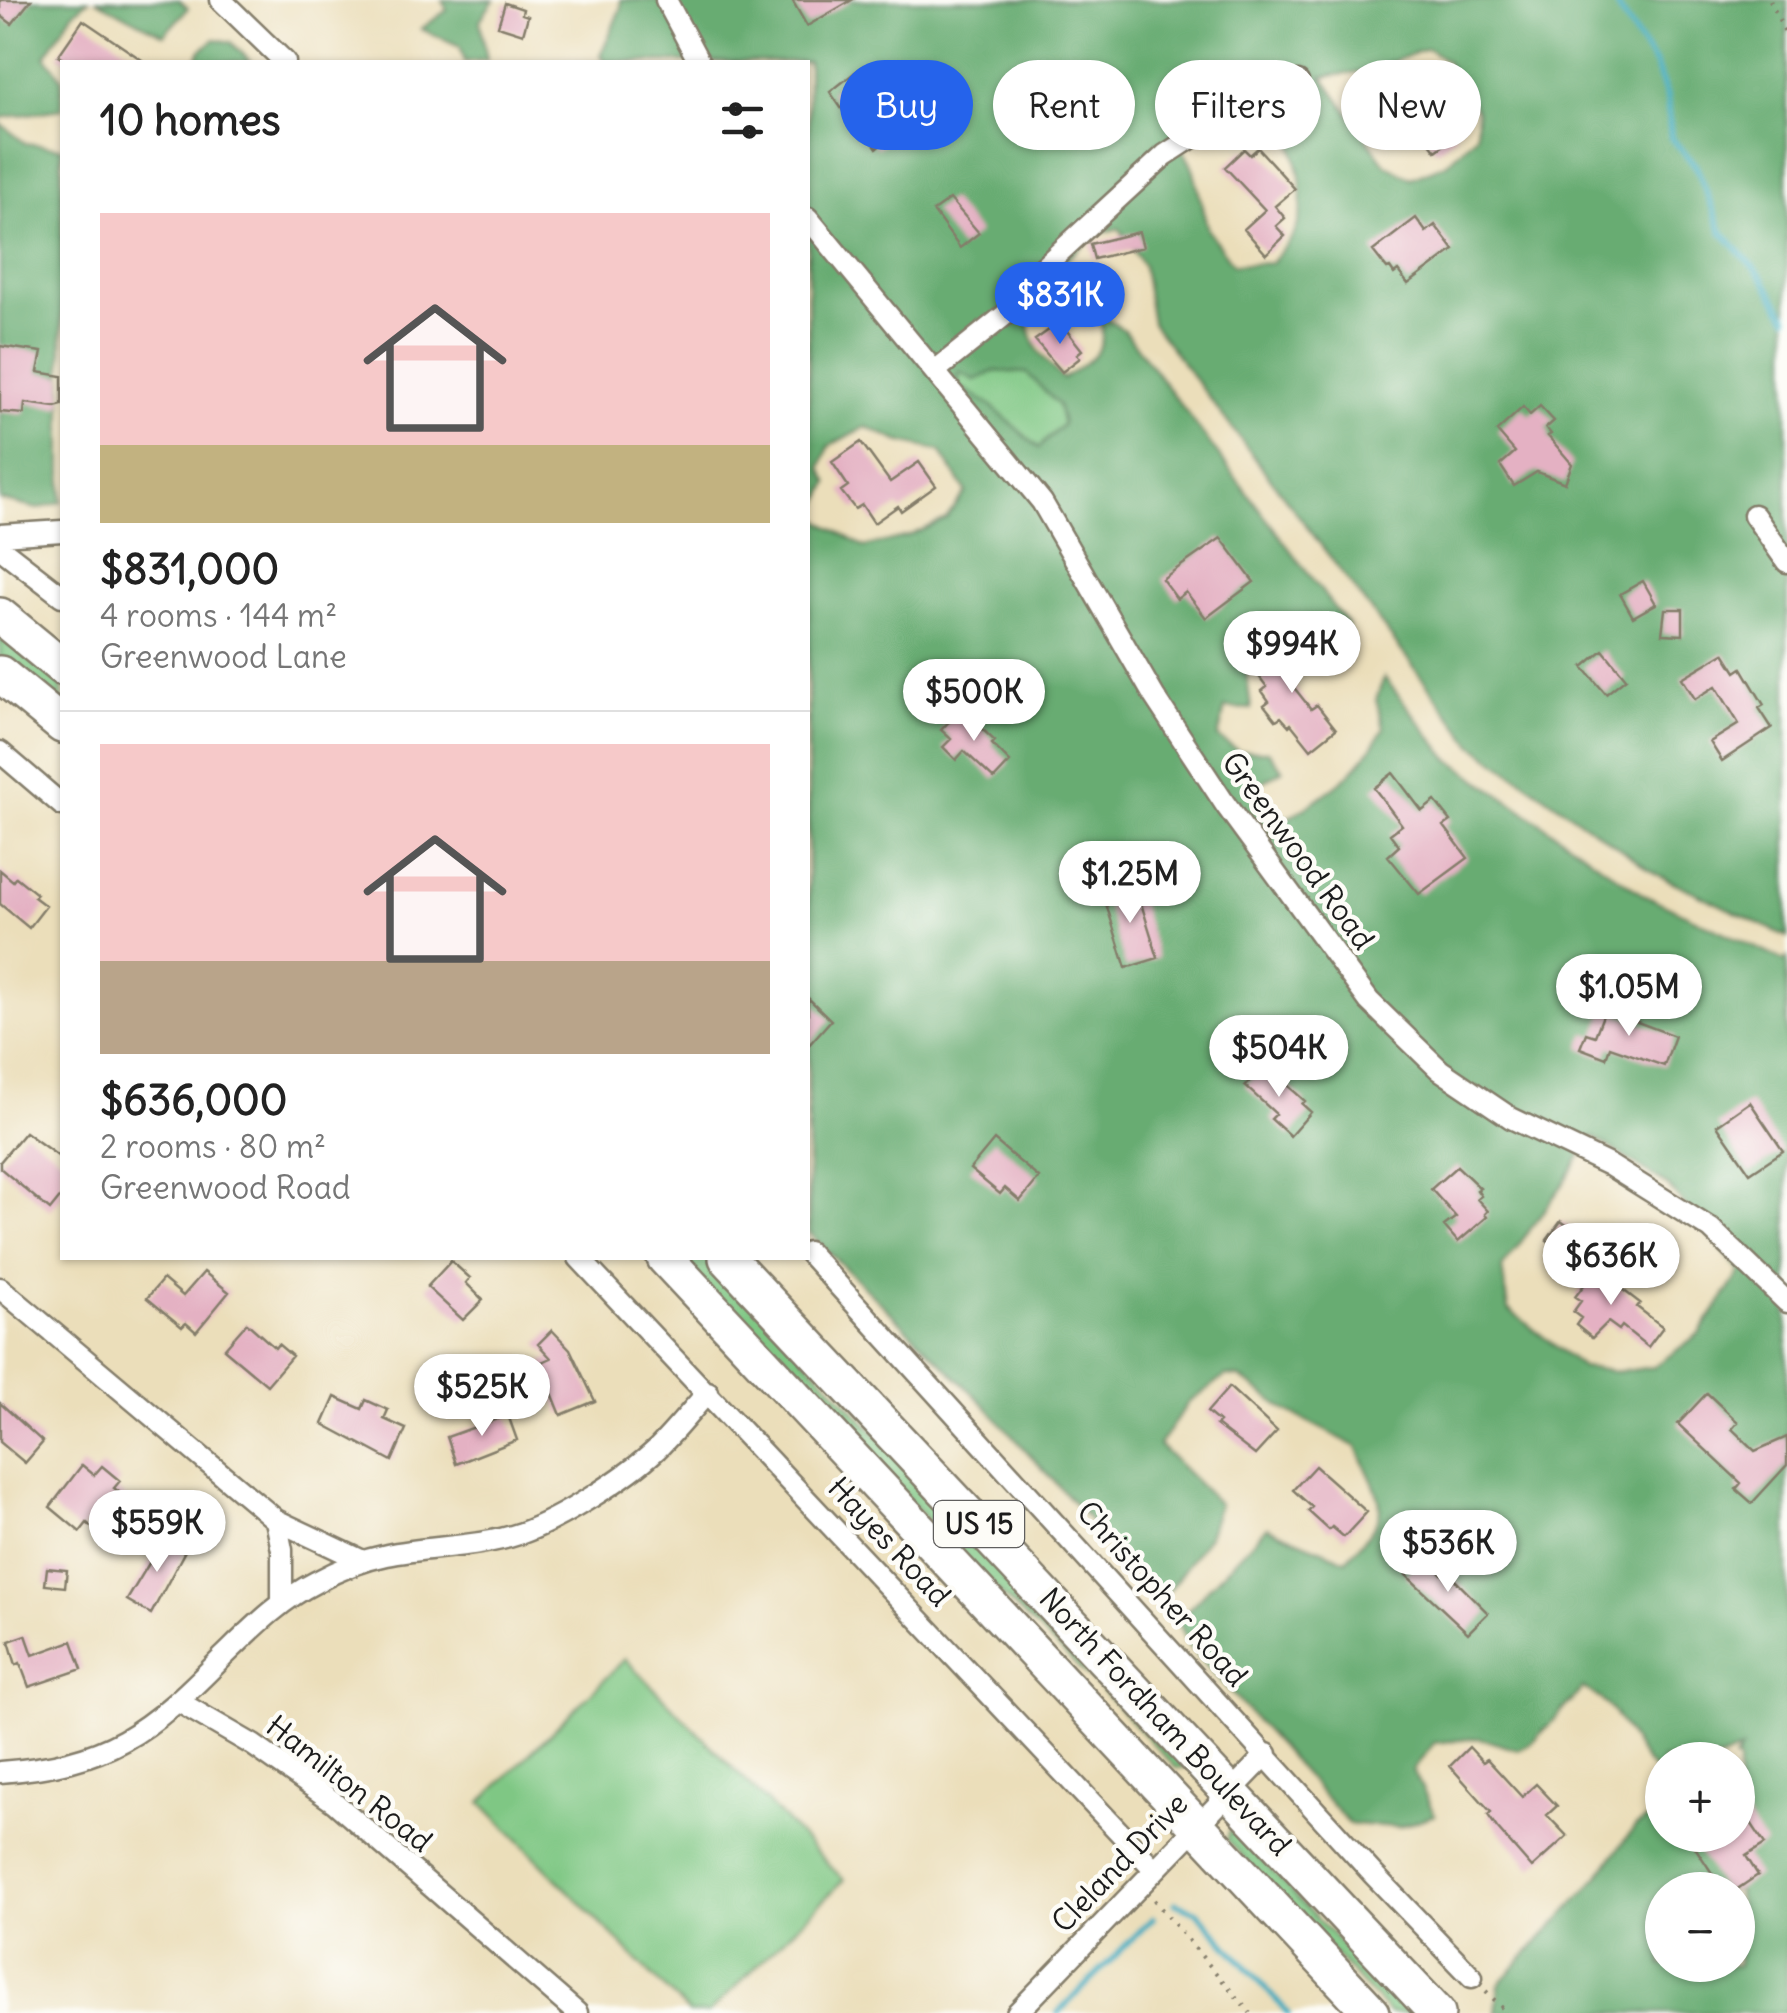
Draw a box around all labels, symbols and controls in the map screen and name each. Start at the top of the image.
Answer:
chip: Buy [840,60,973,150]
chip: Rent [993,60,1135,150]
chip: Filters [1155,60,1321,150]
chip: New [1341,60,1481,150]
icon: filters [715,93,770,148]
text: 10 homes [100,94,281,146]
pin: $831K [990,262,1130,347]
text: $831K [1017,274,1103,315]
icon: home [345,278,525,458]
text: $831,000 [100,543,279,595]
text: 4 rooms · 144 m² [100,595,337,636]
pin: $994K [1222,611,1362,696]
text: $994K [1246,623,1338,664]
text: Greenwood Lane [100,636,347,677]
pin: $500K [904,659,1044,744]
text: $500K [925,671,1023,712]
street label: Greenwood Road [1214,744,1383,957]
icon: home [345,809,525,989]
pin: $1.25M [1049,841,1211,926]
text: $1.25M [1081,853,1179,894]
pin: $1.05M [1548,954,1710,1039]
text: $1.05M [1578,966,1680,1007]
pin: $504K [1209,1015,1349,1100]
text: $504K [1231,1027,1327,1068]
text: $636,000 [100,1074,287,1126]
text: 2 rooms · 80 m² [100,1126,326,1167]
text: Greenwood Road [100,1167,351,1208]
pin: $636K [1541,1223,1681,1308]
text: $636K [1565,1235,1657,1276]
pin: $525K [412,1354,552,1439]
text: $525K [436,1366,528,1407]
street label: Hayes Road [820,1469,959,1614]
pin: $559K [87,1490,227,1575]
street label: Christopher Road [1069,1493,1256,1694]
road number: US 15 [934,1501,1024,1547]
text: $559K [111,1502,203,1543]
pin: $536K [1378,1510,1518,1595]
text: $536K [1402,1522,1494,1563]
street label: North Fordham Boulevard [1032,1580,1300,1863]
street label: Hamilton Road [259,1707,440,1860]
map controls [1645,1742,1755,1982]
button: + [1645,1742,1755,1852]
street label: Cleland Drive [1043,1785,1195,1940]
button: − [1645,1872,1755,1982]

